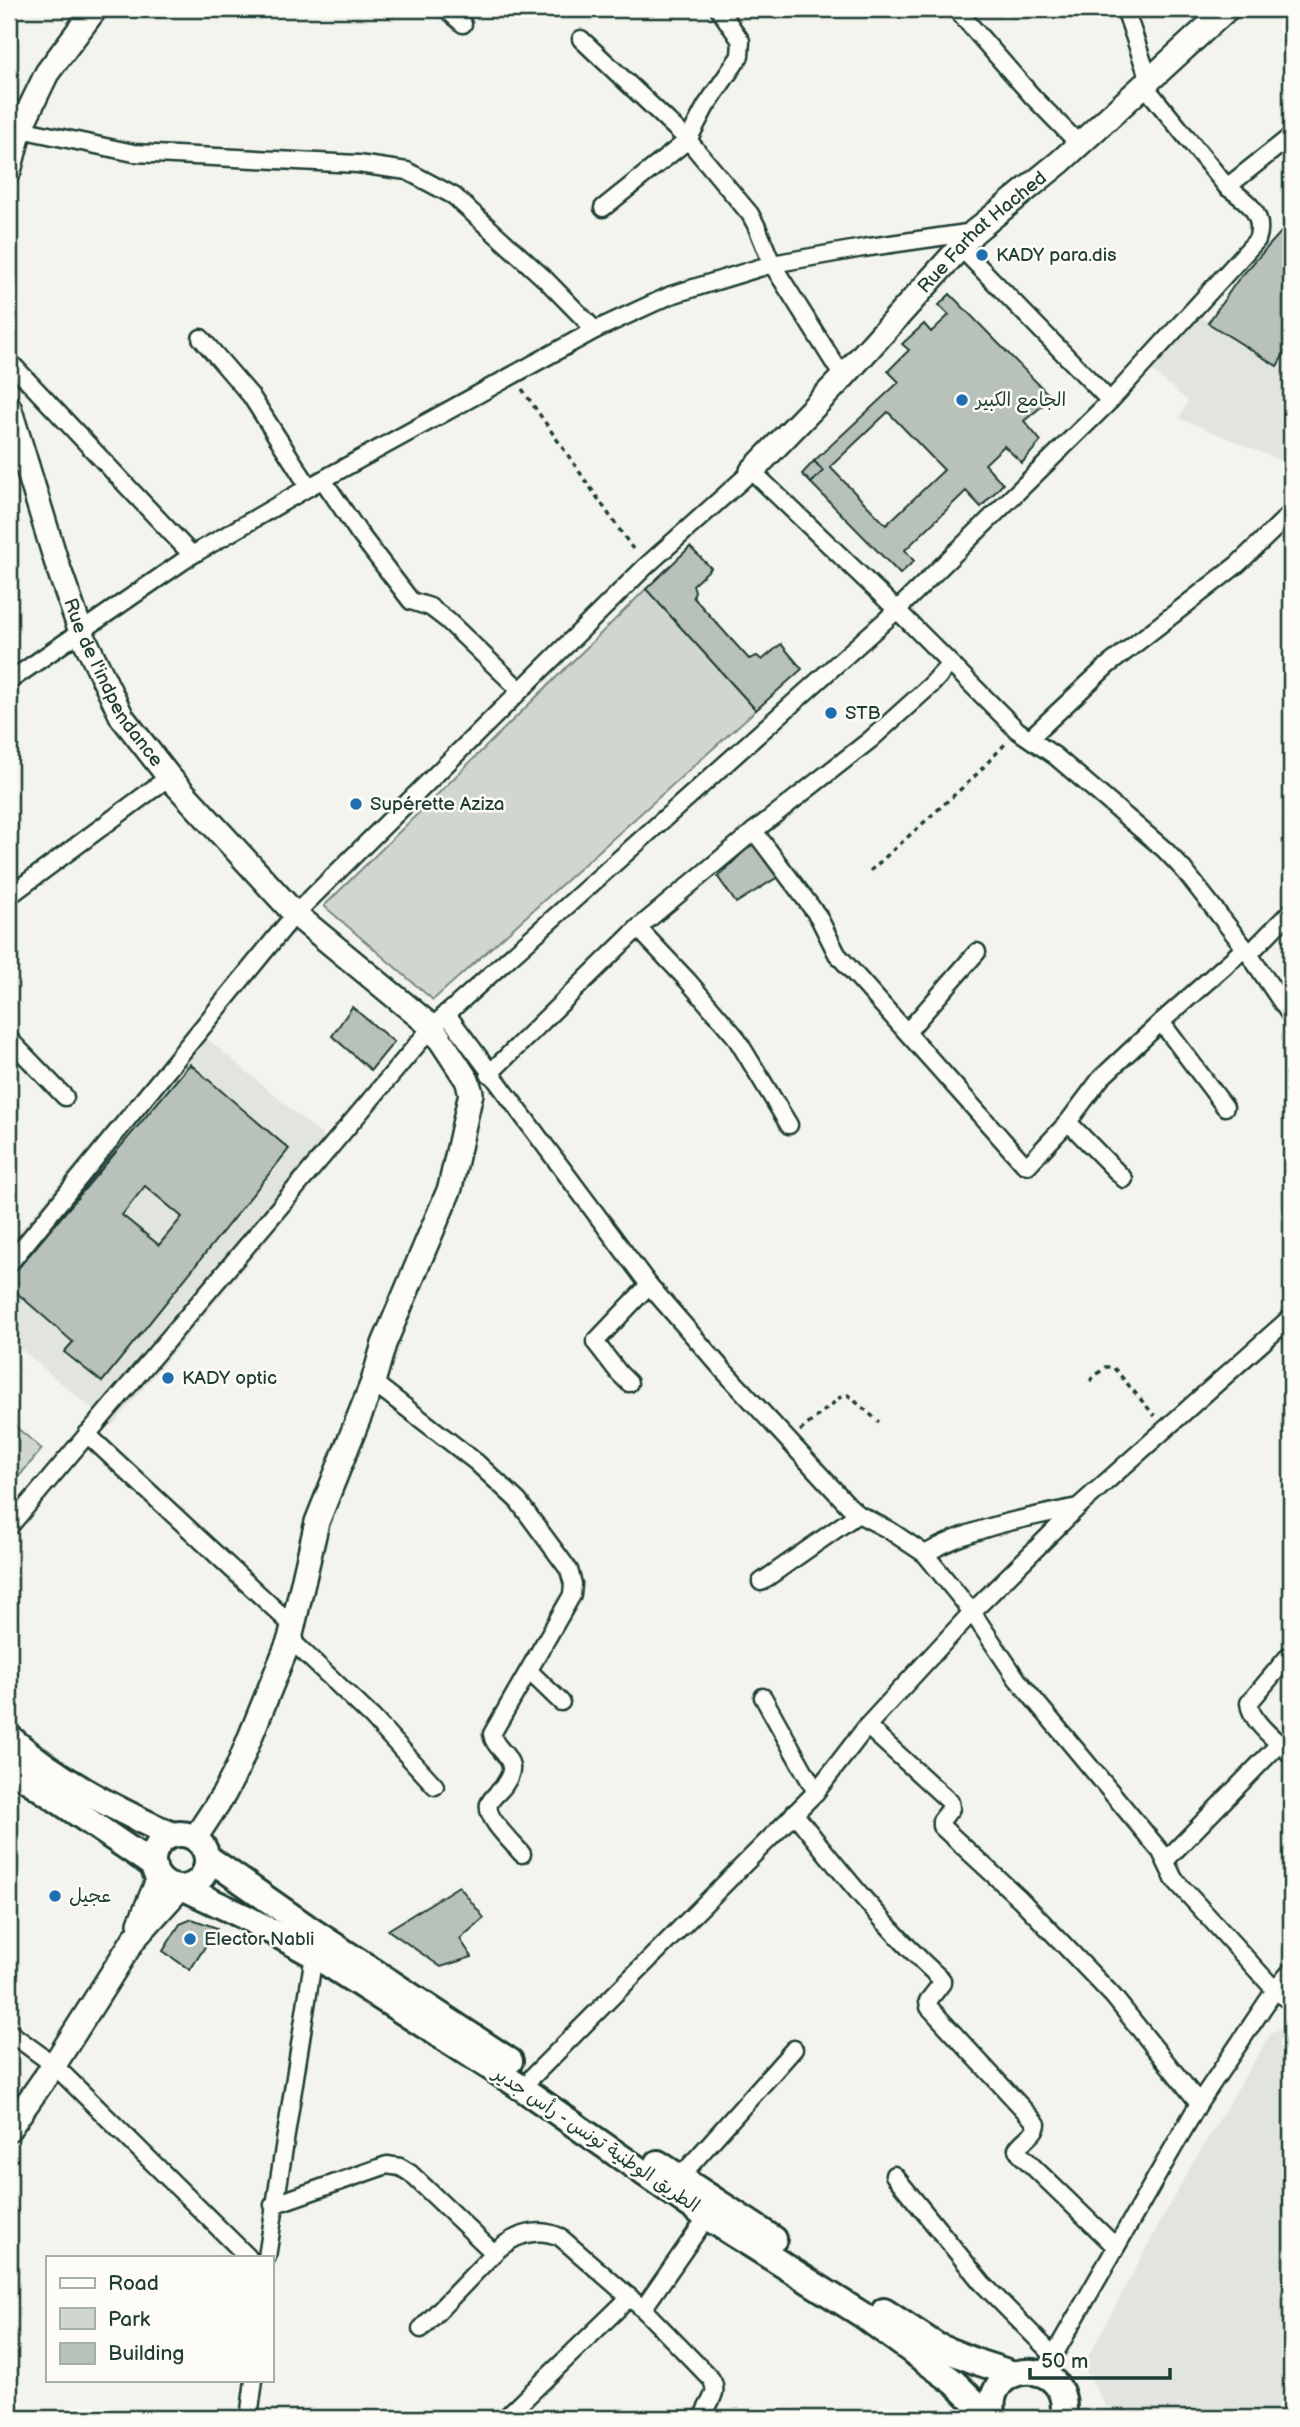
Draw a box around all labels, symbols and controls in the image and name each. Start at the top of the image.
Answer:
street label: Rue Farhat Hached [913,166,1051,298]
place label: KADY para.dis [996,244,1117,267]
marker: KADY para.dis [974,247,990,263]
place label: الجامع الكبير [974,389,1066,413]
marker: الجامع الكبير [954,392,970,408]
street label: Rue de l'indpendance [59,595,168,771]
place label: STB [845,702,881,725]
marker: STB [823,705,839,721]
place label: Supérette Aziza [370,793,505,816]
marker: Supérette Aziza [348,796,364,812]
place label: KADY optic [182,1367,277,1390]
marker: KADY optic [160,1370,176,1386]
place label: عجيل [69,1885,111,1908]
marker: عجيل [47,1888,63,1904]
place label: Elector Nabli [204,1928,314,1951]
marker: Elector Nabli [182,1931,198,1947]
street label: الطريق الوطنية تونس - رأس جدير [487,2061,704,2218]
legend [46,2256,273,2382]
text: Road [108,2271,159,2296]
text: Park [108,2307,151,2332]
scale bar [1030,2336,1170,2380]
text: Building [108,2341,184,2366]
text: 50 m [1041,2349,1088,2374]

